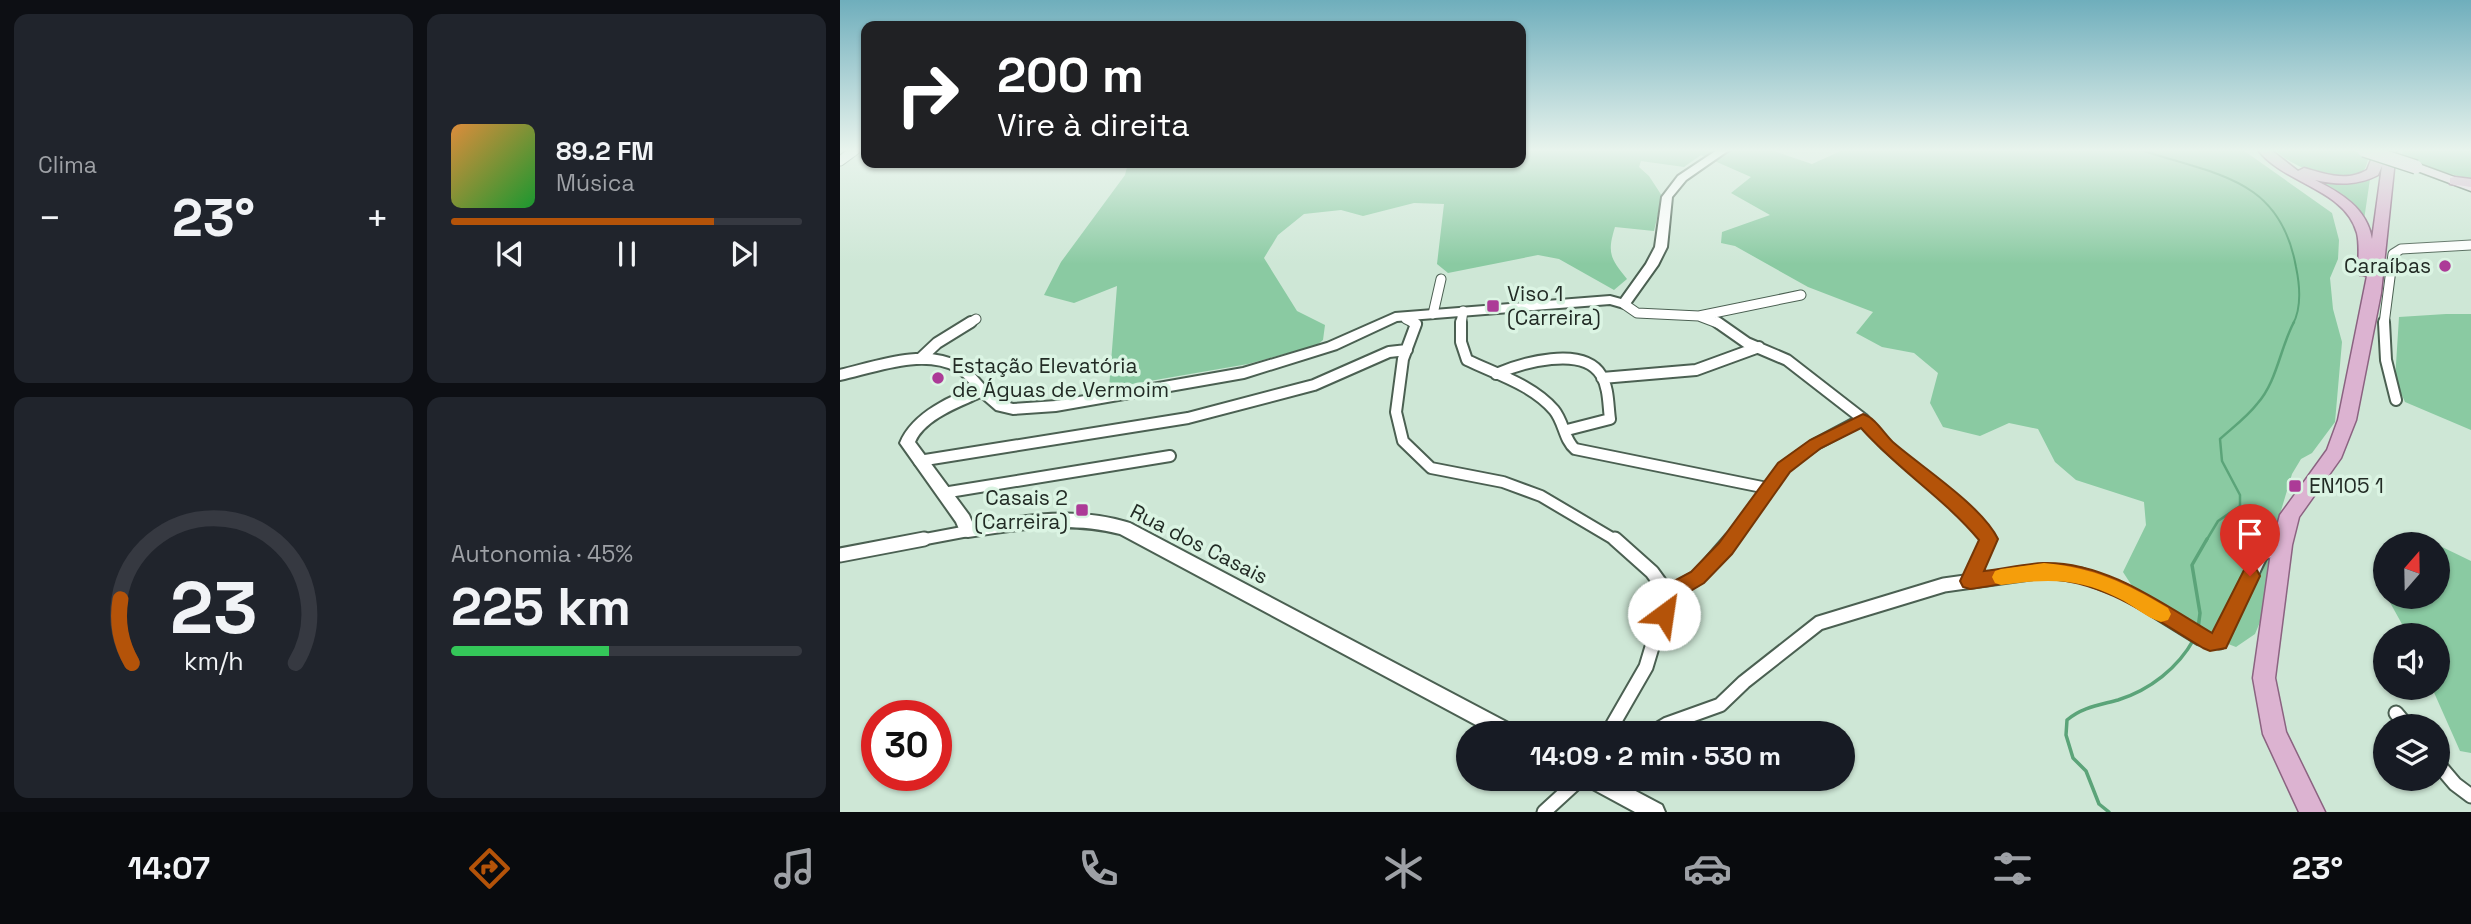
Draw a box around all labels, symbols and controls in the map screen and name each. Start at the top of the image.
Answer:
text: 200 m [997,44,1144,106]
icon: right [882,49,973,140]
text: Vire à direita [997,105,1190,145]
text: 89.2 FM [556,134,654,168]
text: Clima [38,150,97,180]
text: Música [556,168,635,198]
text: 23° [172,185,255,251]
text: − [38,194,62,242]
text: + [365,194,389,242]
icon: previous [491,235,529,273]
icon: pause [608,235,646,273]
icon: next [725,235,763,273]
place label: Caraíbas [2344,252,2431,279]
marker: Caraíbas [2437,258,2453,274]
place label: Viso 1 (Carreira) [1507,280,1601,331]
marker: Viso 1 (Carreira) [1485,298,1501,314]
place label: Estação Elevatória de Águas de Vermoim [952,352,1169,403]
marker: Estação Elevatória de Águas de Vermoim [930,370,946,386]
place label: EN105 1 [2309,472,2384,499]
marker: EN105 1 [2287,478,2303,494]
place label: Casais 2 (Carreira) [974,484,1068,535]
street label: Rua dos Casais [1126,497,1273,590]
marker: Casais 2 (Carreira) [1074,502,1090,518]
pin [2220,504,2280,576]
icon: arrive [2231,515,2269,553]
north arrow [2373,532,2450,609]
map controls [2373,532,2450,791]
text: Autonomia · 45% [451,539,633,569]
text: 23 [170,562,257,655]
text: 225 km [451,574,631,640]
position arrow [1627,577,1701,651]
button: sound [2373,623,2450,700]
text: km/h [184,645,243,677]
speed limit sign: 30 [861,700,952,791]
button: layers [2373,714,2450,791]
text: 14:09 · 2 min · 530 m [1530,739,1781,773]
icon: directions [465,844,514,893]
icon: music [770,844,819,893]
icon: phone [1074,844,1123,893]
icon: climate [1379,844,1428,893]
icon: car [1683,844,1732,893]
icon: filters [1988,844,2037,893]
text: 14:07 [128,848,210,888]
text: 23° [2292,848,2343,888]

